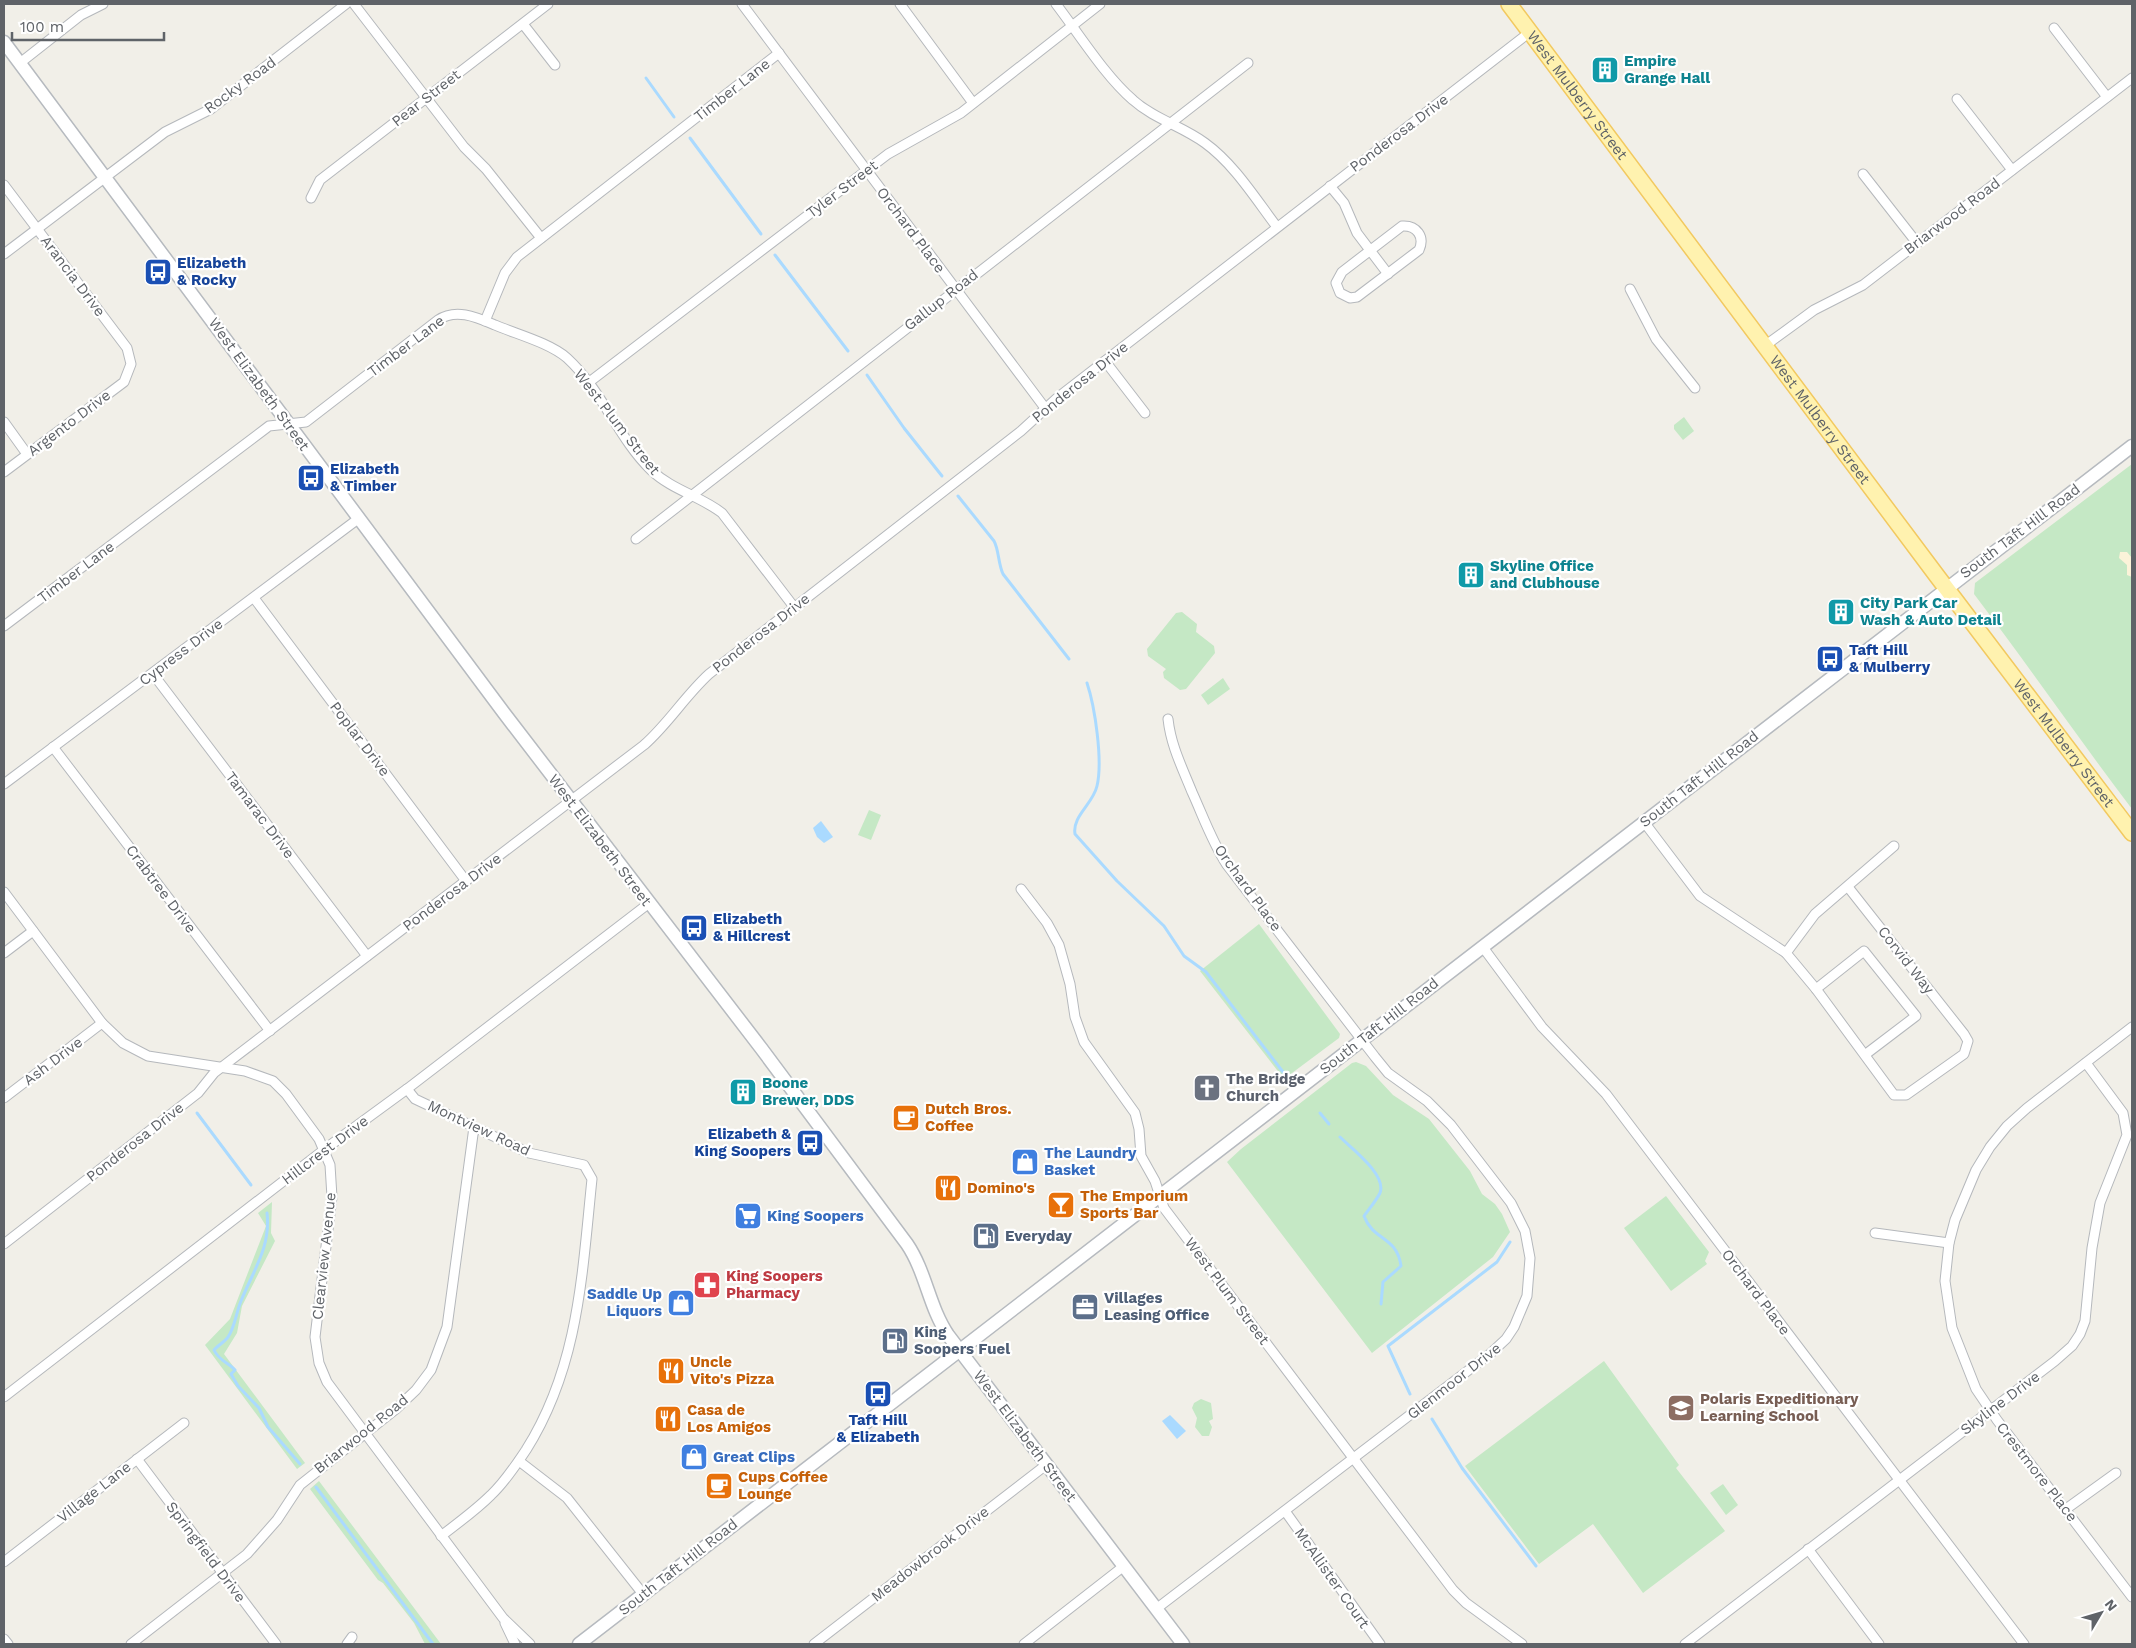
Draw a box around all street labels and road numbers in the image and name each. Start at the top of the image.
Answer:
street label: West Mulberry Street [1523,27,1632,164]
street label: Rocky Road [200,53,280,117]
street label: Timber Lane [690,55,774,125]
street label: Pear Street [388,65,464,130]
street label: Ponderosa Drive [1346,90,1452,176]
street label: Tyler Street [803,156,882,222]
street label: Briarwood Road [1900,174,2004,258]
street label: Orchard Place [873,183,949,277]
street label: Arancia Drive [37,232,109,320]
street label: Gallup Road [900,266,982,334]
street label: Timber Lane [364,311,448,381]
street label: West Elizabeth Street [205,314,314,455]
street label: Ponderosa Drive [1028,338,1132,426]
street label: West Mulberry Street [1766,352,1874,488]
street label: West Plum Street [570,365,664,479]
street label: Argento Drive [24,386,114,460]
street label: South Taft Hill Road [1956,480,2084,582]
street label: Timber Lane [34,537,118,607]
street label: Ponderosa Drive [709,589,813,677]
street label: Cypress Drive [136,615,226,689]
street label: West Mulberry Street [2009,675,2119,811]
street label: Poplar Drive [326,698,394,780]
street label: South Taft Hill Road [1636,727,1762,831]
street label: Tamarac Drive [222,768,298,862]
street label: West Elizabeth Street [545,771,656,910]
street label: Crabtree Drive [122,841,200,937]
street label: Orchard Place [1210,841,1286,935]
street label: Ponderosa Drive [399,849,505,935]
street label: Corvid Way [1874,923,1938,998]
street label: South Taft Hill Road [1316,974,1442,1078]
street label: Ash Drive [20,1033,86,1089]
street label: Montview Road [425,1096,533,1160]
street label: Ponderosa Drive [83,1098,187,1186]
street label: Hillcrest Drive [278,1112,372,1188]
street label: Clearview Avenue [308,1191,340,1321]
street label: West Plum Street [1181,1234,1274,1349]
street label: Orchard Place [1718,1245,1794,1339]
street label: Glenmoor Drive [1404,1339,1504,1423]
street label: West Elizabeth Street [970,1367,1081,1506]
street label: Skyline Drive [1957,1367,2043,1439]
street label: Briarwood Road [310,1391,412,1477]
street label: Crestmore Place [1993,1419,2081,1525]
street label: Village Lane [54,1458,134,1526]
street label: Springfield Drive [162,1498,250,1606]
street label: Meadowbrook Drive [868,1502,992,1606]
street label: South Taft Hill Road [615,1515,741,1619]
street label: McAllister Court [1291,1524,1374,1632]

